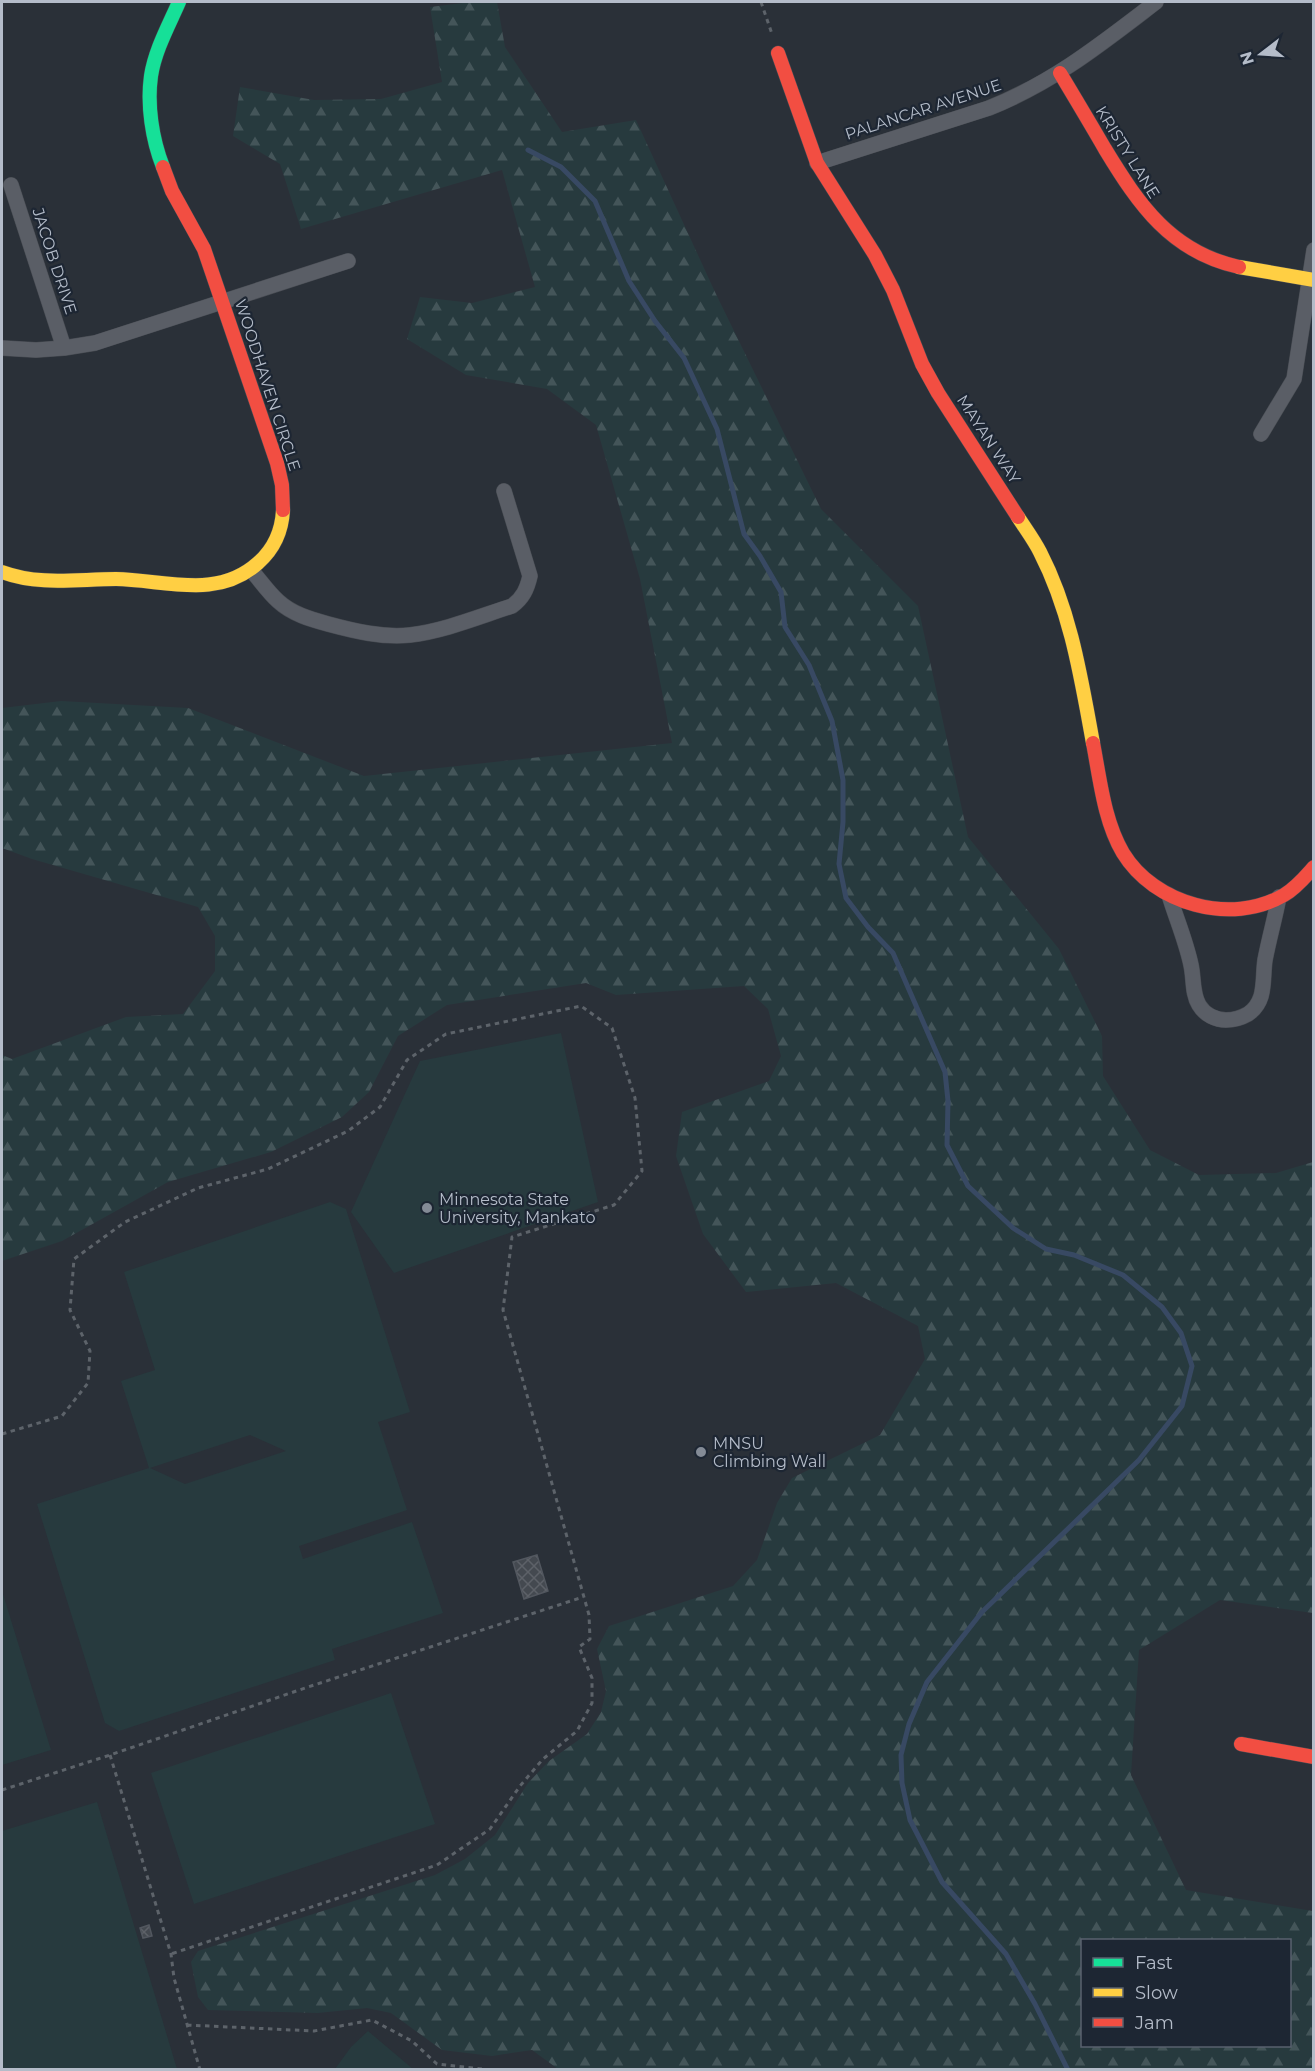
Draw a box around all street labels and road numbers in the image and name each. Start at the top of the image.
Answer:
street label: PALANCAR AVENUE [843,75,1004,144]
street label: KRISTY LANE [1092,102,1164,202]
street label: JACOB DRIVE [28,205,81,317]
street label: WOODHAVEN CIRCLE [231,297,304,473]
street label: MAYAN WAY [953,391,1025,488]

